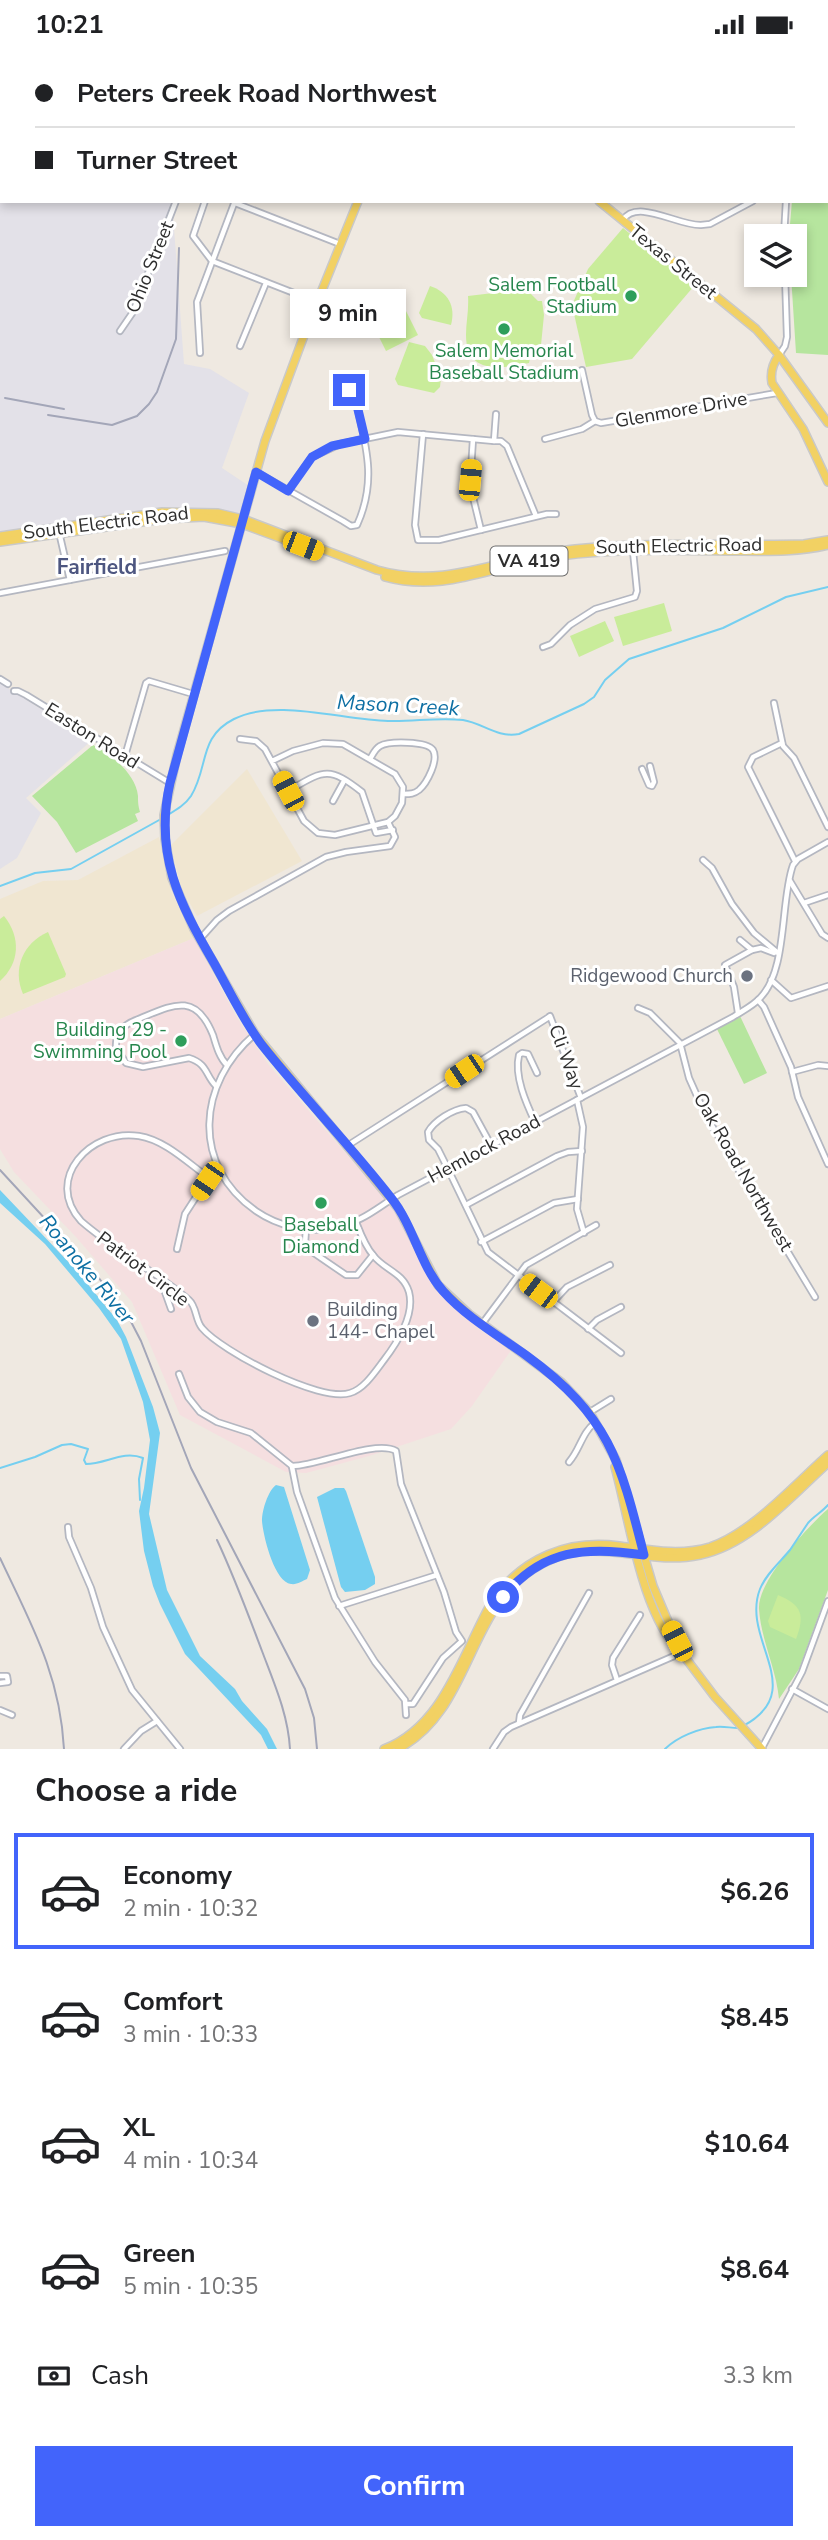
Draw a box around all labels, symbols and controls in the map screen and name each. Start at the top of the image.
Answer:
text: 10:21 [35,7,104,42]
text: Peters Creek Road Northwest [77,76,436,111]
text: Turner Street [77,143,237,178]
street label: Ohio Street [120,217,180,317]
street label: Texas Street [624,219,723,306]
map controls [744,224,807,287]
button: layers [744,224,807,287]
place label: Salem Football Stadium [488,272,617,320]
marker: Salem Football Stadium [623,288,639,304]
callout: 9 min [291,289,407,337]
text: 9 min [318,298,378,329]
marker: Salem Memorial Baseball Stadium [496,321,512,337]
place label: Salem Memorial Baseball Stadium [429,338,579,386]
route end [333,374,365,406]
street label: Glenmore Drive [613,386,749,434]
car [458,458,483,502]
street label: South Electric Road [22,500,190,546]
car [280,529,327,563]
street label: South Electric Road [596,532,762,560]
road number: VA 419 [490,547,568,575]
district label: Fairfield [57,553,137,581]
water label: Mason Creek [336,688,460,722]
street label: Easton Road [40,697,144,775]
car [269,768,308,814]
place label: Ridgewood Church [570,963,733,989]
marker: Ridgewood Church [739,968,755,984]
place label: Building 29 - Swimming Pool [33,1017,167,1065]
street label: Cli Way [542,1021,590,1093]
marker: Building 29 - Swimming Pool [173,1033,189,1049]
car [441,1051,488,1091]
street label: Oak Road Northwest [687,1088,799,1256]
street label: Hemlock Road [423,1108,545,1190]
car [187,1158,228,1204]
marker: Baseball Diamond [313,1195,329,1211]
water label: Roanoke River [33,1208,142,1330]
place label: Baseball Diamond [282,1212,360,1260]
street label: Patriot Circle [91,1226,195,1312]
car [515,1270,562,1312]
place label: Building 144- Chapel [327,1297,435,1345]
marker: Building 144- Chapel [305,1313,321,1329]
route start [487,1581,519,1613]
car [659,1618,696,1664]
text: Choose a ride [35,1769,237,1812]
text: Economy [123,1858,232,1893]
icon: car [39,1860,102,1923]
text: $6.26 [720,1874,789,1909]
text: 2 min · 10:32 [123,1893,258,1924]
text: Comfort [123,1984,223,2019]
icon: car [39,1986,102,2049]
text: $8.45 [720,2000,789,2035]
text: 3 min · 10:33 [123,2019,258,2050]
text: XL [123,2110,155,2145]
icon: car [39,2112,102,2175]
text: $10.64 [705,2126,789,2161]
text: 4 min · 10:34 [123,2145,258,2176]
text: Green [123,2236,196,2271]
icon: car [39,2238,102,2301]
text: $8.64 [720,2252,789,2287]
text: 5 min · 10:35 [123,2271,258,2302]
icon: cash [35,2357,73,2395]
text: Cash [91,2358,149,2393]
text: 3.3 km [723,2360,793,2391]
button: Confirm [35,2446,793,2526]

